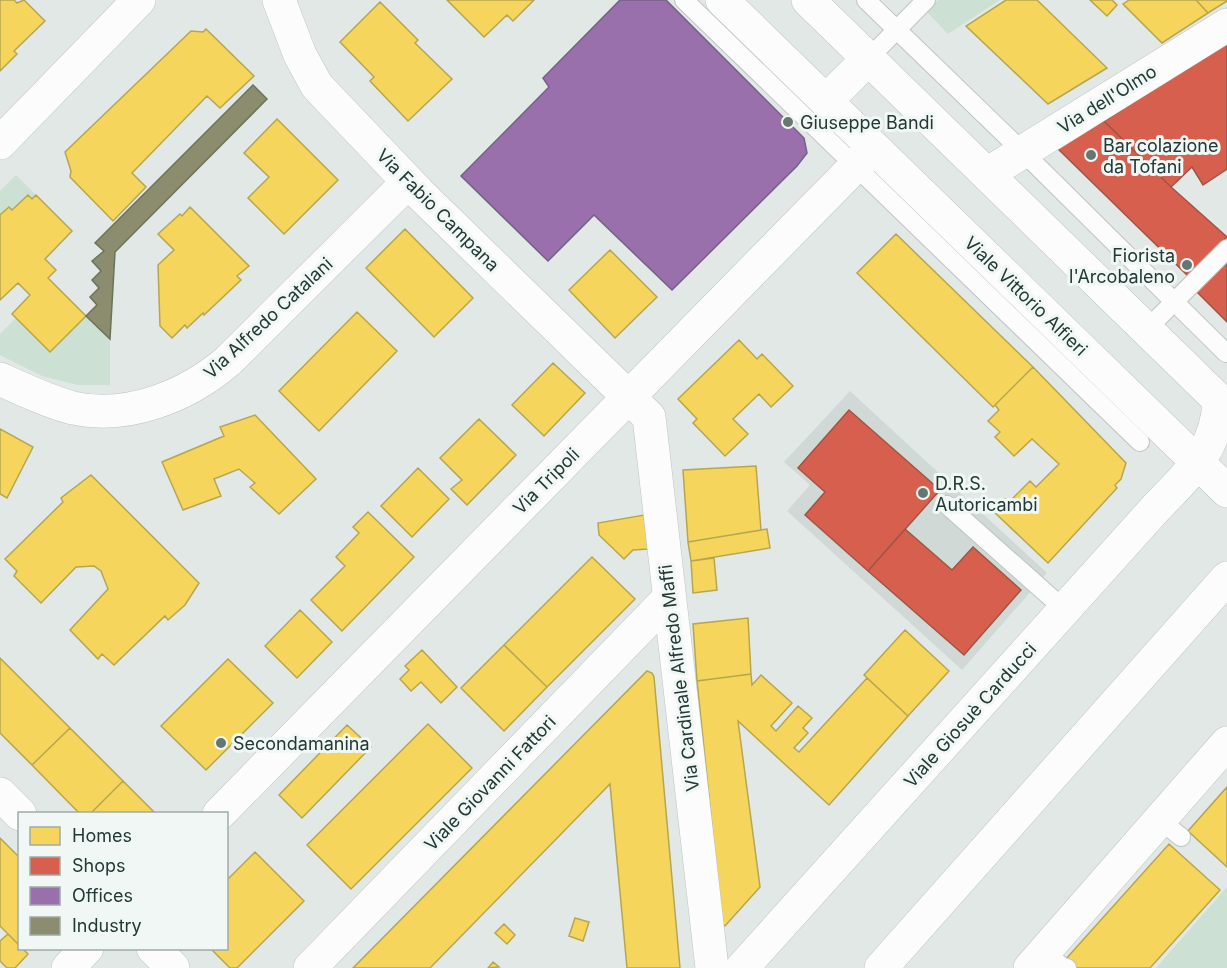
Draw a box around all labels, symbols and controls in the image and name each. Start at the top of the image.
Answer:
street label: Via dell'Olmo [1054,60,1160,138]
place label: Giuseppe Bandi [800,112,934,133]
marker: Giuseppe Bandi [781,115,795,129]
place label: Bar colazione da Tofani [1103,135,1219,177]
street label: Via Fabio Campana [372,144,504,276]
marker: Bar colazione da Tofani [1084,148,1098,162]
street label: Viale Vittorio Alfieri [960,232,1092,360]
place label: Fiorista l'Arcobaleno [1069,245,1175,287]
street label: Via Alfredo Catalani [199,253,337,383]
marker: Fiorista l'Arcobaleno [1180,258,1194,272]
street label: Via Tripoli [509,444,583,518]
place label: D.R.S. Autoricambi [935,473,1038,515]
marker: D.R.S. Autoricambi [916,486,930,500]
street label: Via Cardinale Alfredo Maffi [655,563,703,793]
street label: Viale Giosuè Carducci [899,638,1041,792]
street label: Viale Giovanni Fattori [420,711,560,855]
place label: Secondamanina [233,733,370,754]
marker: Secondamanina [214,736,228,750]
legend [18,812,228,950]
text: Homes [72,825,132,846]
text: Shops [72,855,126,876]
text: Offices [72,885,133,906]
text: Industry [72,915,142,936]

